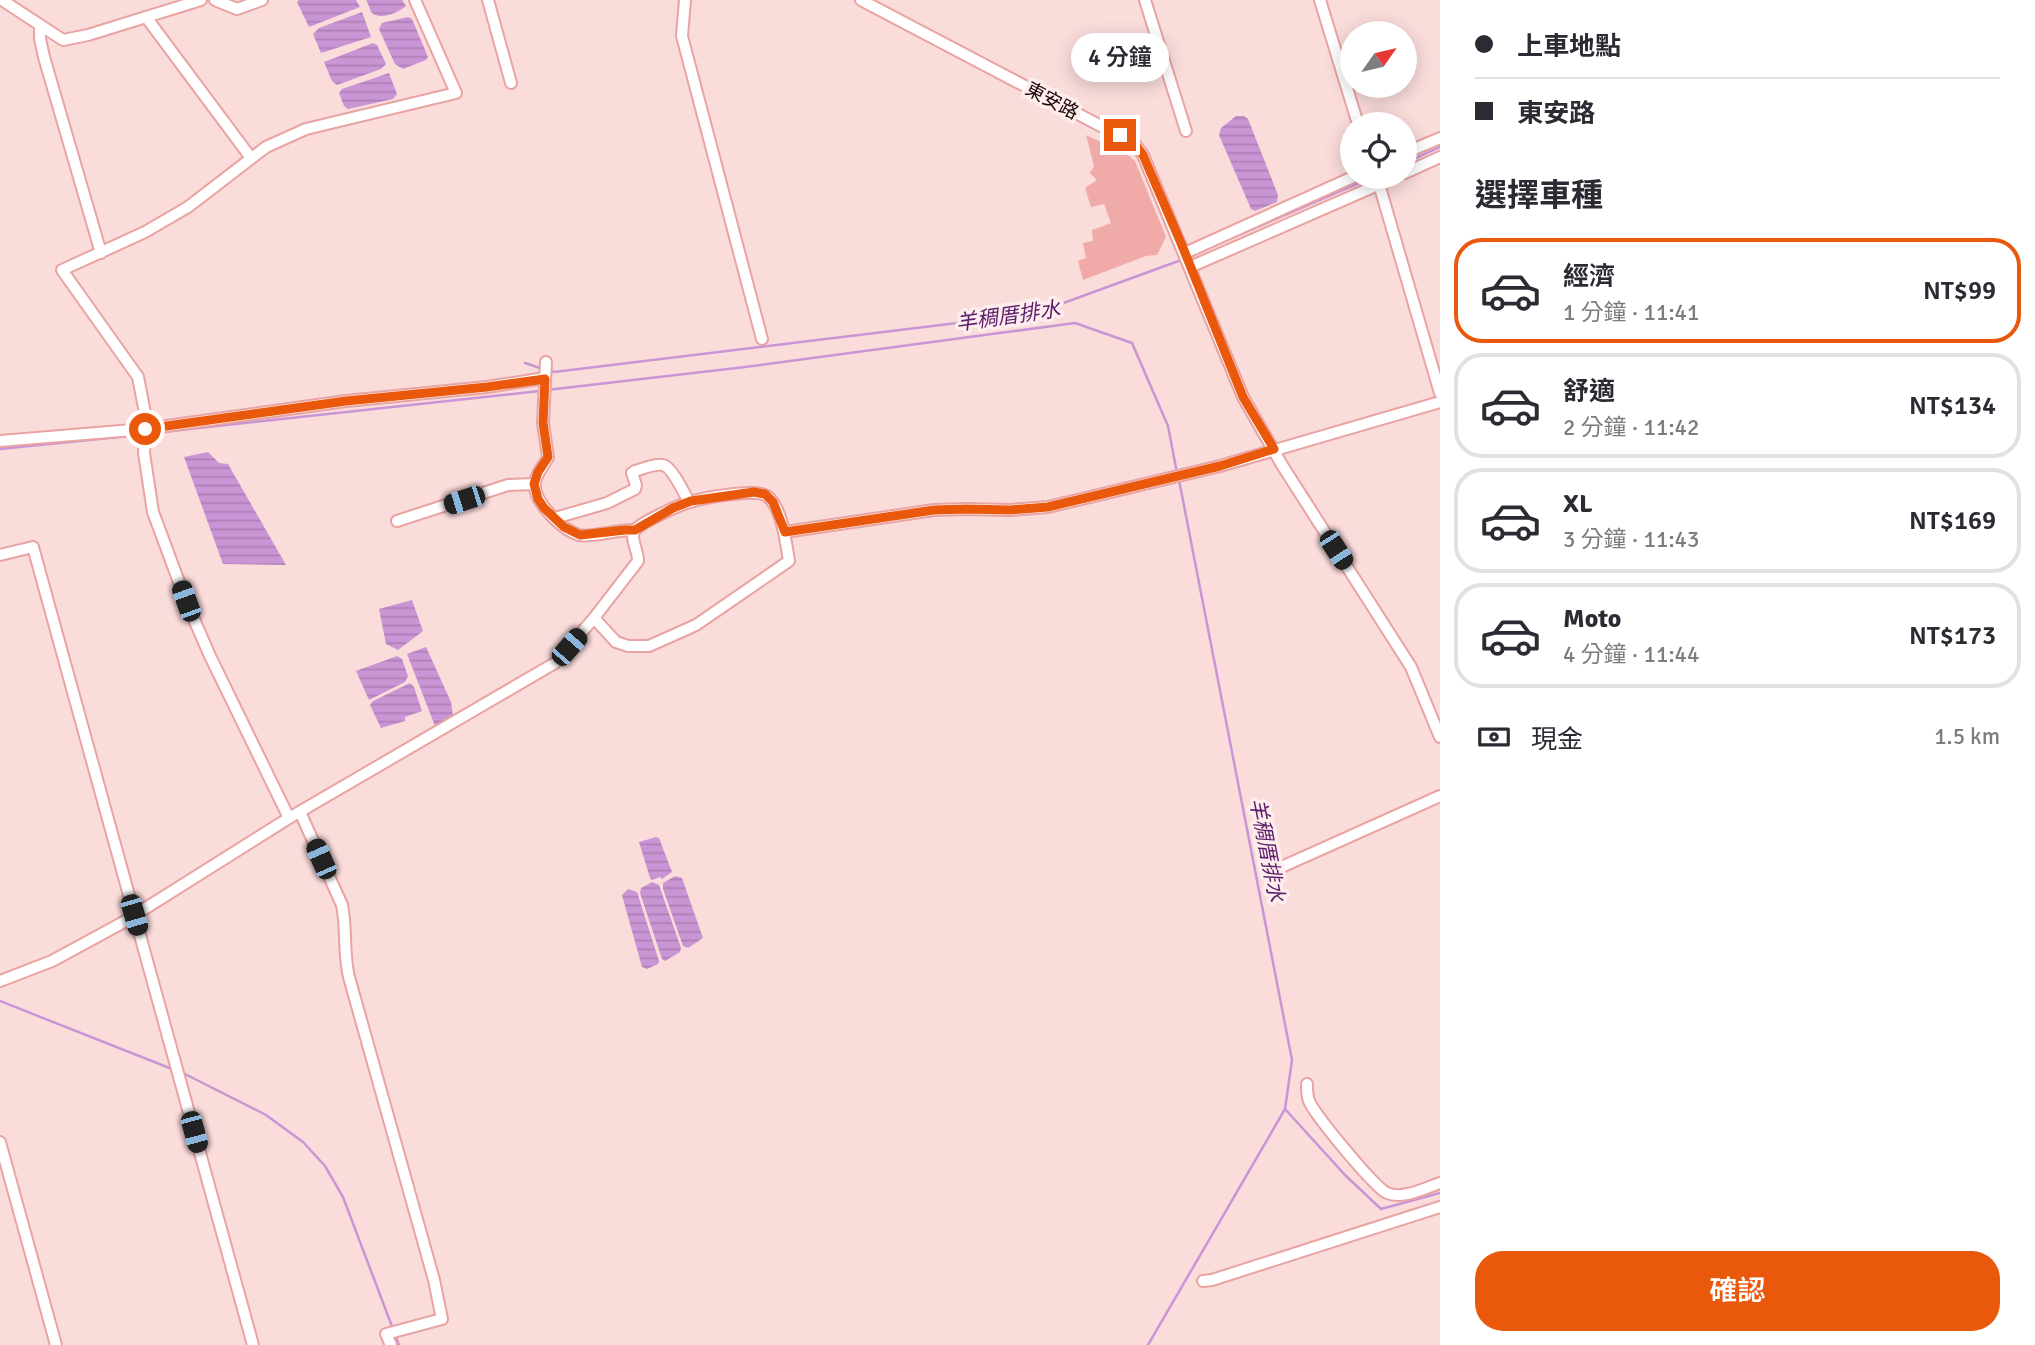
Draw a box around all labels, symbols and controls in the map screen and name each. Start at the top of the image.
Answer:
north arrow [1340,21,1418,98]
map controls [1340,21,1417,189]
text: 上車地點 [1517,31,1621,63]
callout: 4 分鐘 [1071,33,1169,82]
text: 4 分鐘 [1088,43,1152,72]
street label: 東安路 [1021,77,1083,125]
text: 東安路 [1517,98,1595,130]
button: locate [1340,112,1417,189]
route end [1104,119,1136,151]
text: 選擇車種 [1475,176,1603,215]
icon: car [1479,259,1542,322]
text: 經濟 [1563,261,1615,293]
text: NT$99 [1923,275,1996,307]
water label: 羊稠厝排水 [954,296,1063,336]
text: 1 分鐘 · 11:41 [1563,298,1699,327]
icon: car [1479,374,1542,437]
text: 舒適 [1563,376,1615,408]
text: NT$134 [1909,390,1996,422]
route start [129,413,161,445]
text: 2 分鐘 · 11:42 [1563,413,1699,442]
car [441,484,488,516]
text: XL [1563,488,1593,520]
icon: car [1479,489,1542,552]
text: NT$169 [1909,505,1996,537]
text: 3 分鐘 · 11:43 [1563,525,1699,554]
car [1316,527,1357,573]
car [169,578,204,624]
text: Moto [1563,603,1621,635]
icon: car [1479,604,1542,667]
text: NT$173 [1909,620,1996,652]
car [548,624,591,670]
text: 4 分鐘 · 11:44 [1563,640,1699,669]
icon: cash [1475,718,1513,756]
text: 1.5 km [1934,722,2000,751]
text: 現金 [1531,724,1583,756]
water label: 羊稠厝排水 [1244,796,1290,905]
car [303,836,340,882]
car [119,892,150,938]
car [179,1109,210,1155]
button: 確認 [1475,1251,2000,1331]

